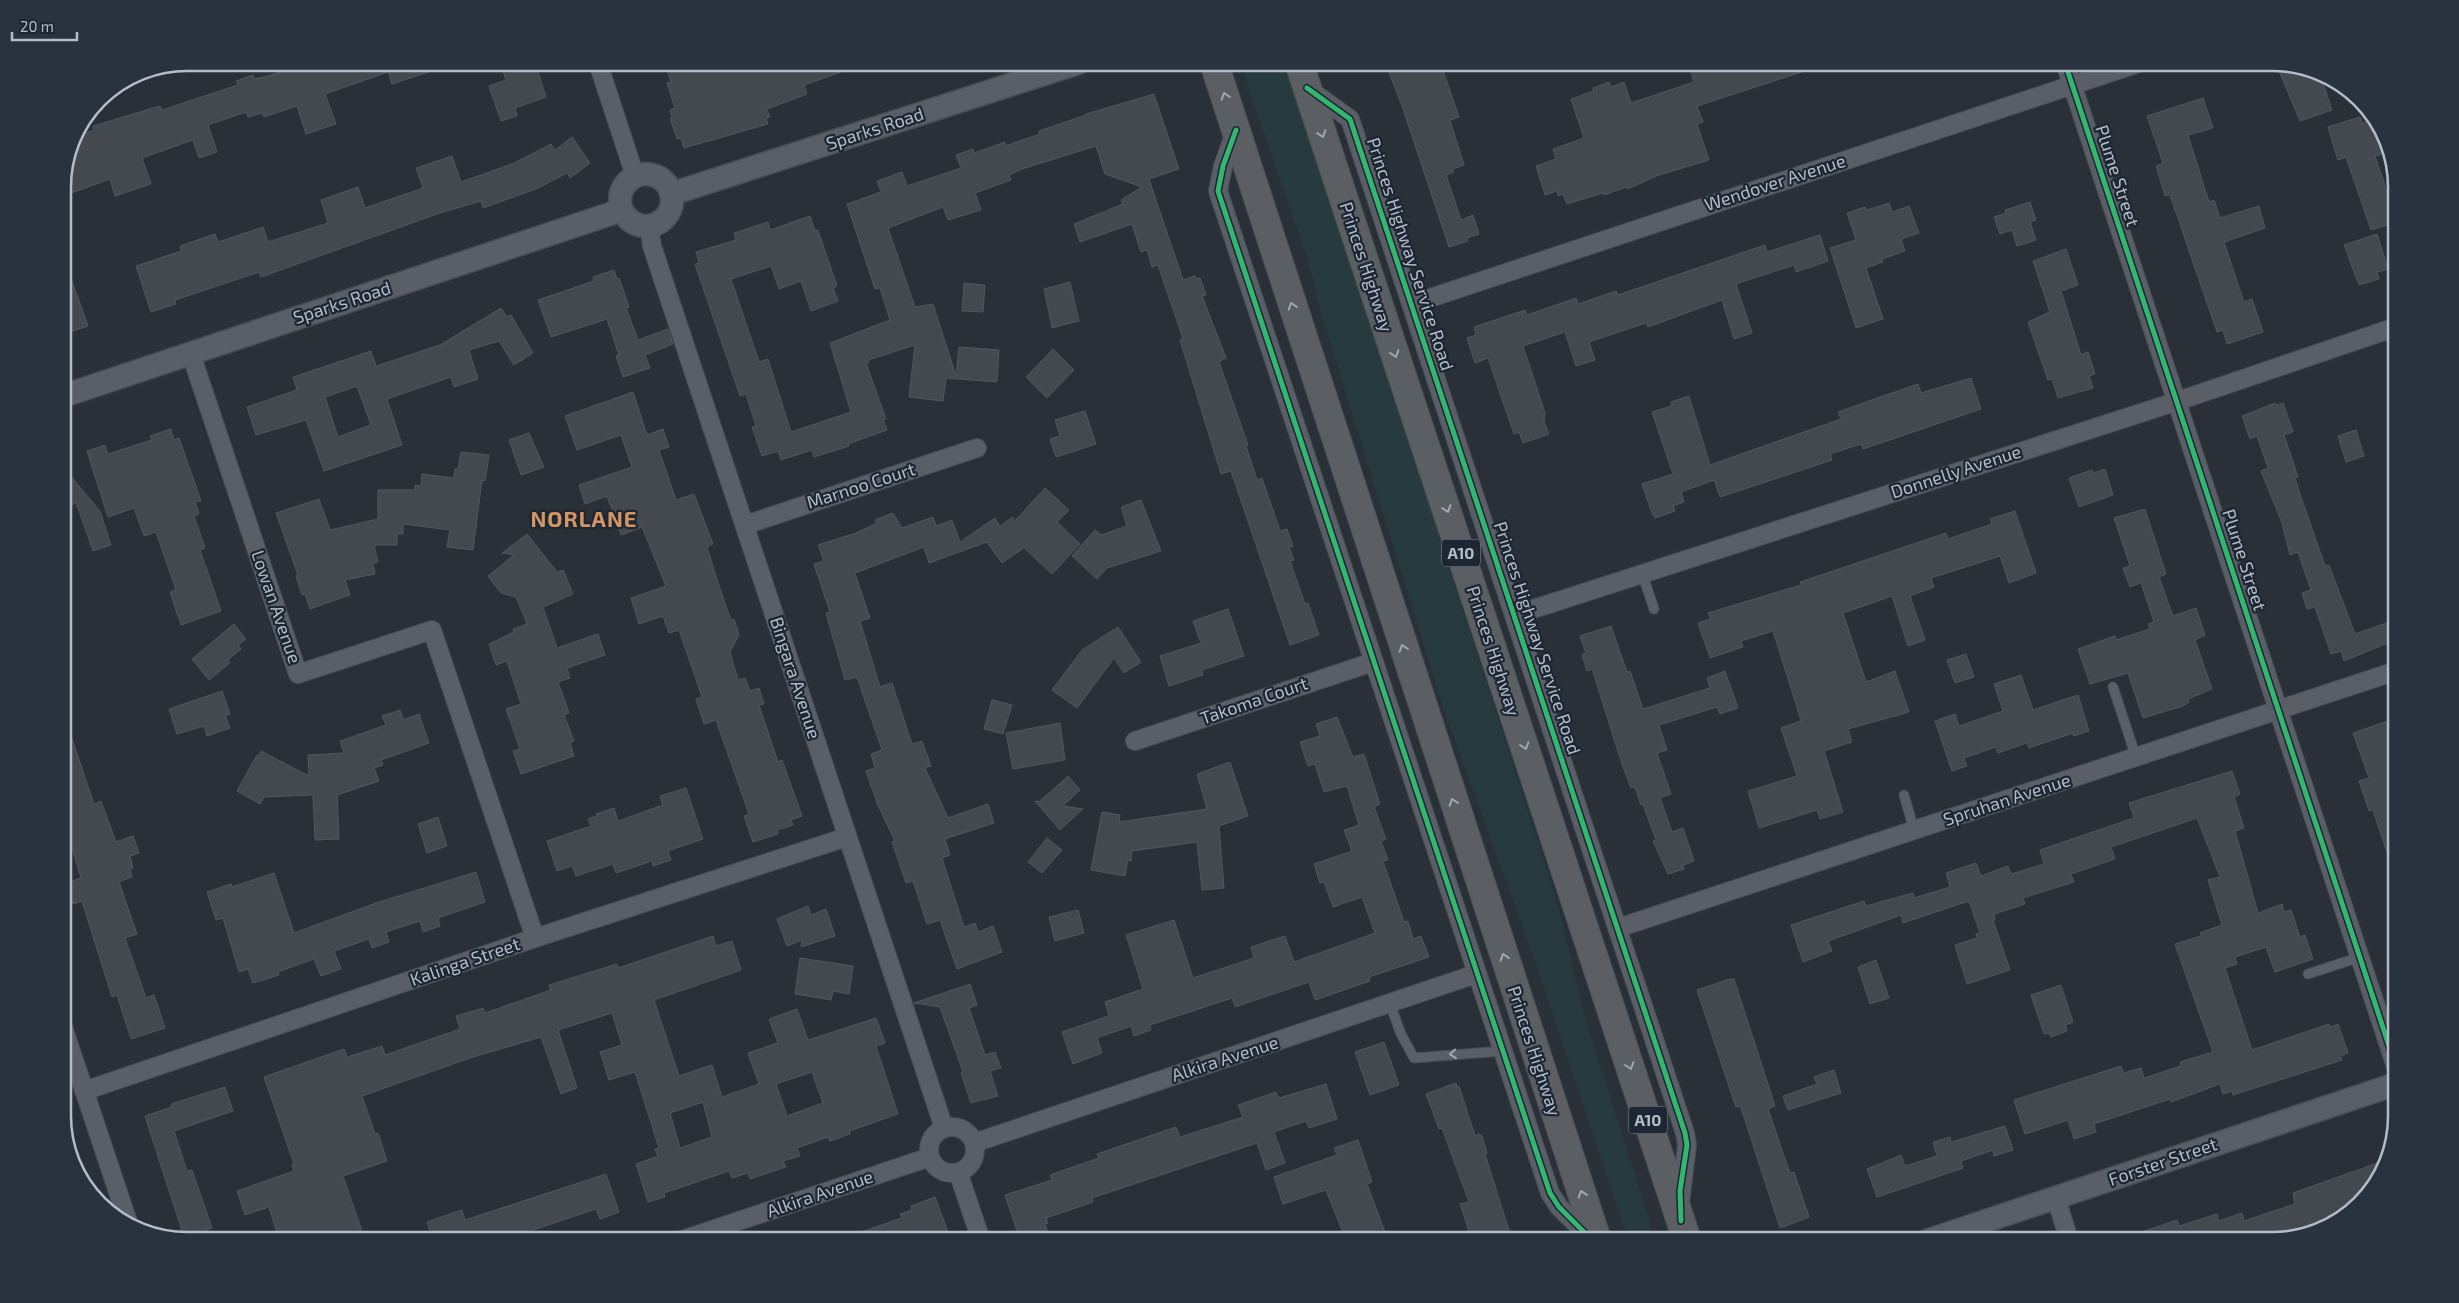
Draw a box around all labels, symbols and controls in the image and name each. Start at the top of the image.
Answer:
scale bar [12,10,78,42]
text: 20 m [20,17,54,35]
one-way arrow [1221,93,1231,101]
street label: Sparks Road [823,102,926,154]
street label: Plume Street [2091,122,2145,229]
one-way arrow [1317,129,1327,137]
street label: Princes Highway Service Road [1362,135,1458,373]
street label: Wendover Avenue [1701,149,1848,215]
street label: Princes Highway [1335,199,1397,335]
street label: Sparks Road [290,276,393,328]
one-way arrow [1287,302,1297,310]
one-way arrow [1390,350,1400,358]
street label: Donnelly Avenue [1888,440,2024,503]
street label: Marnoo Court [804,457,918,513]
one-way arrow [1441,504,1451,512]
district label: NORLANE [530,505,638,531]
street label: Plume Street [2218,506,2272,613]
street label: Princes Highway Service Road [1489,519,1585,757]
road number: A10 [1442,540,1480,566]
street label: Lowan Avenue [247,547,307,666]
street label: Princes Highway [1462,583,1524,719]
street label: Bingara Avenue [766,614,826,741]
one-way arrow [1399,644,1409,652]
street label: Takoma Court [1197,671,1310,729]
one-way arrow [1519,742,1529,750]
street label: Spruhan Avenue [1940,768,2073,830]
one-way arrow [1449,799,1459,807]
street label: Kalinga Street [407,932,523,990]
one-way arrow [1499,953,1509,961]
street label: Princes Highway [1504,983,1566,1119]
street label: Alkira Avenue [1168,1030,1281,1086]
one-way arrow [1449,1049,1457,1060]
one-way arrow [1624,1061,1634,1070]
road number: A10 [1629,1106,1667,1134]
street label: Forster Street [2105,1132,2220,1190]
street label: Alkira Avenue [764,1165,876,1222]
one-way arrow [1577,1191,1587,1199]

